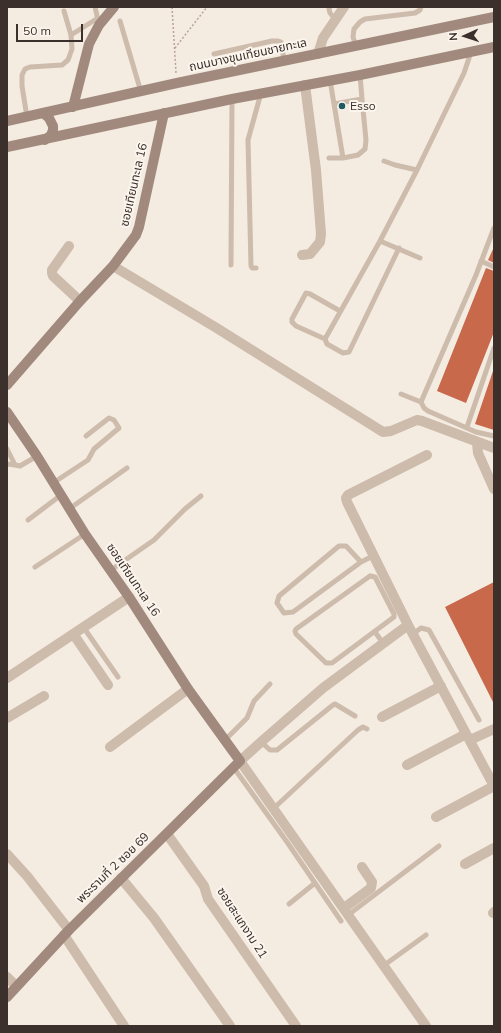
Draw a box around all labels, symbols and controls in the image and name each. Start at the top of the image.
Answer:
scale bar [18,16,85,42]
north arrow [445,16,485,56]
text: 50 m [23,23,51,38]
text: N [446,32,460,41]
street label: ถนนบางขุนเทียนชายทะเล [188,35,308,75]
place label: Esso [350,99,376,113]
marker: Esso [337,101,347,111]
street label: ซอยเทียนทะเล 16 [117,142,151,228]
street label: ซอยเทียนทะเล 16 [103,541,163,619]
street label: พระรามที่ 2 ซอย 69 [74,830,152,906]
street label: ซอยสะแกงาม 21 [214,885,270,961]

